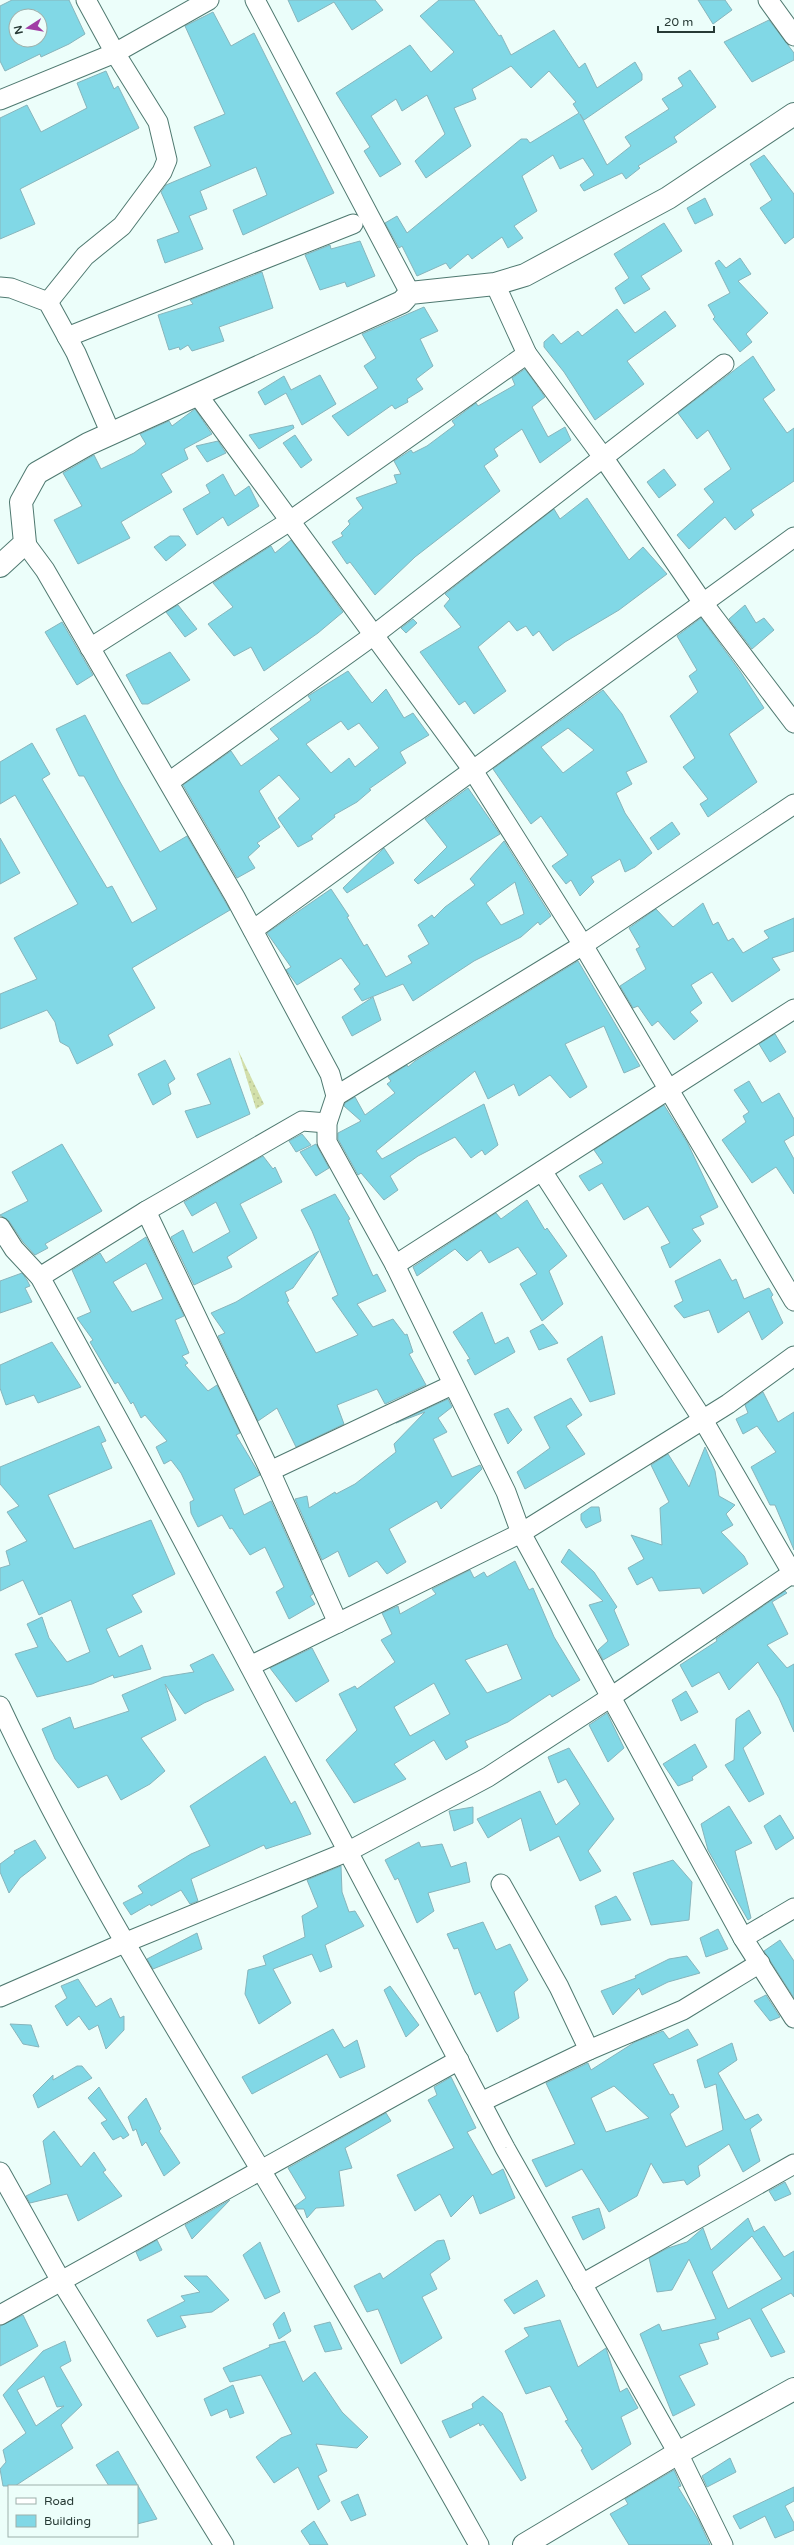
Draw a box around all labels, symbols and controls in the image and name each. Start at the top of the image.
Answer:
north arrow [8,8,48,48]
scale bar [658,8,714,34]
text: 20 m [664,15,693,29]
text: N [11,24,26,36]
legend [8,2485,138,2537]
text: Road [44,2494,74,2508]
text: Building [44,2514,91,2528]

